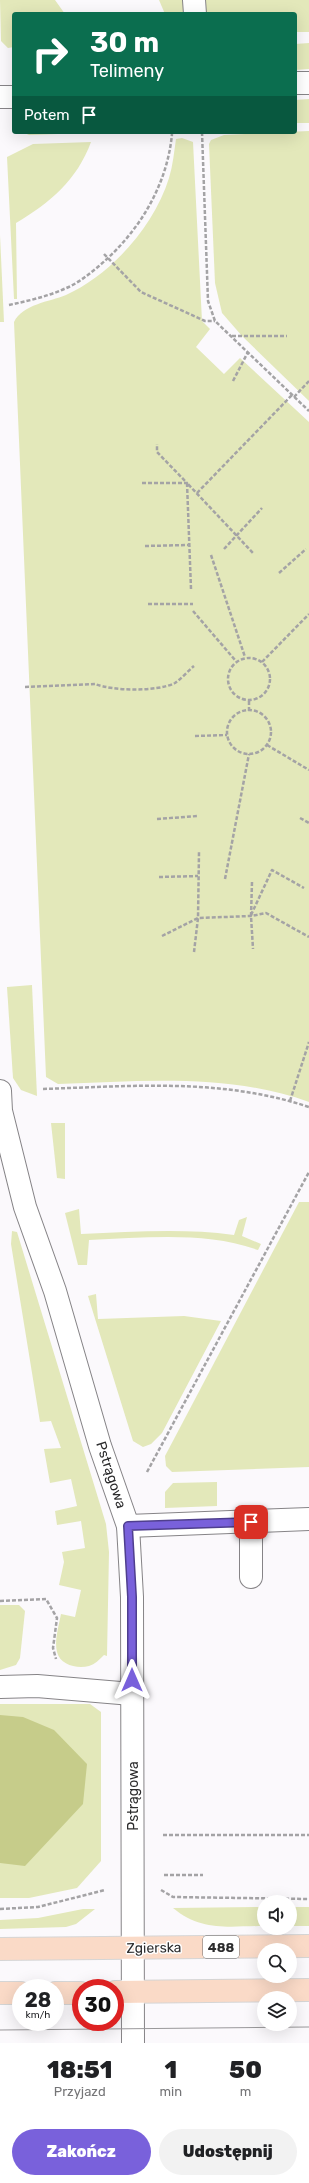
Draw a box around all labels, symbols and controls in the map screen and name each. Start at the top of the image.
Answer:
text: 30 m [90,26,159,59]
icon: right [24,28,76,80]
text: Telimeny [90,60,164,82]
icon: arrive [78,104,100,126]
text: Potem [24,106,70,124]
street label: Pstrągowa [92,1439,130,1511]
pin [234,1505,268,1539]
icon: arrive [240,1511,262,1533]
position arrow [111,1659,153,1701]
street label: Pstrągowa [125,1761,142,1831]
map controls [257,1895,297,2031]
button: sound [257,1895,297,1935]
road number: 488 [203,1936,239,1958]
street label: Zgierska [126,1939,182,1957]
button: search [257,1943,297,1983]
speed limit sign: 30 [72,1979,124,2031]
text: 28 [25,1988,51,2012]
button: layers [257,1991,297,2031]
text: km/h [26,2009,50,2021]
text: 18:51 [47,2056,112,2084]
text: 1 [164,2056,177,2084]
text: 50 [229,2056,262,2084]
text: Przyjazd [54,2084,106,2099]
text: min [159,2084,182,2099]
text: m [240,2084,251,2099]
button: Zakończ [12,2129,151,2175]
button: Udostępnij [159,2129,297,2175]

